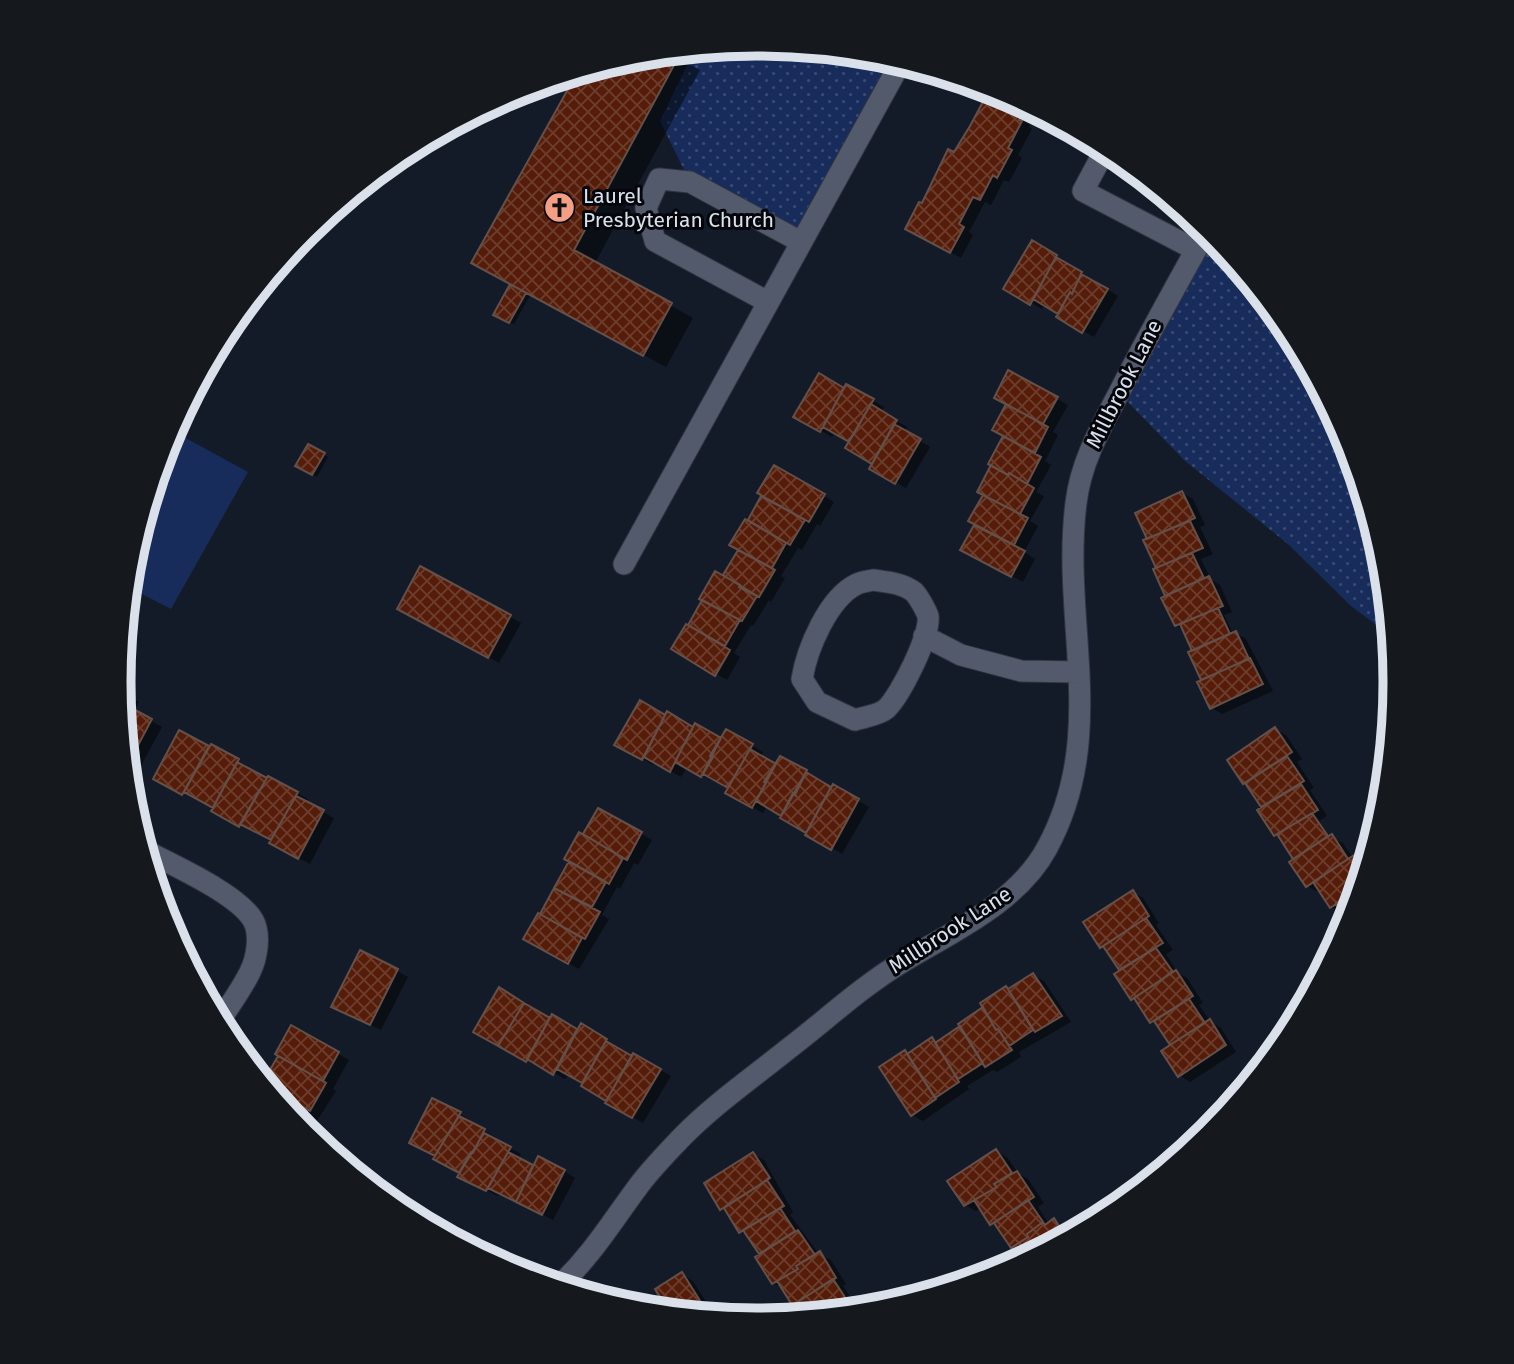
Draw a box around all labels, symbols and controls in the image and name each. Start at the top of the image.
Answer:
place label: Laurel Presbyterian Church [583,183,774,233]
church icon: Laurel Presbyterian Church [543,191,577,225]
street label: Millbrook Lane [1080,315,1168,453]
street label: Millbrook Lane [884,881,1016,979]

